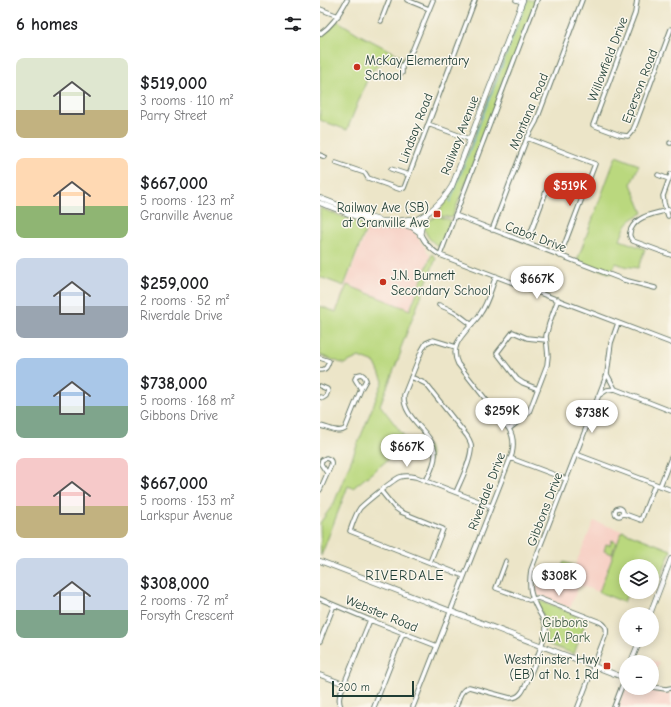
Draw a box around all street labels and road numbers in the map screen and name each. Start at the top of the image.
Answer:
street label: Willowfield Drive [584,14,631,104]
street label: Eperson Road [618,47,660,125]
street label: Montana Road [506,71,551,152]
street label: Lindsay Road [395,91,436,165]
street label: Railway Avenue [437,93,482,177]
street label: Cabot Drive [503,218,569,255]
street label: Riverdale Drive [465,450,508,532]
street label: Gibbons Drive [523,470,566,548]
street label: Webster Road [343,592,420,635]

